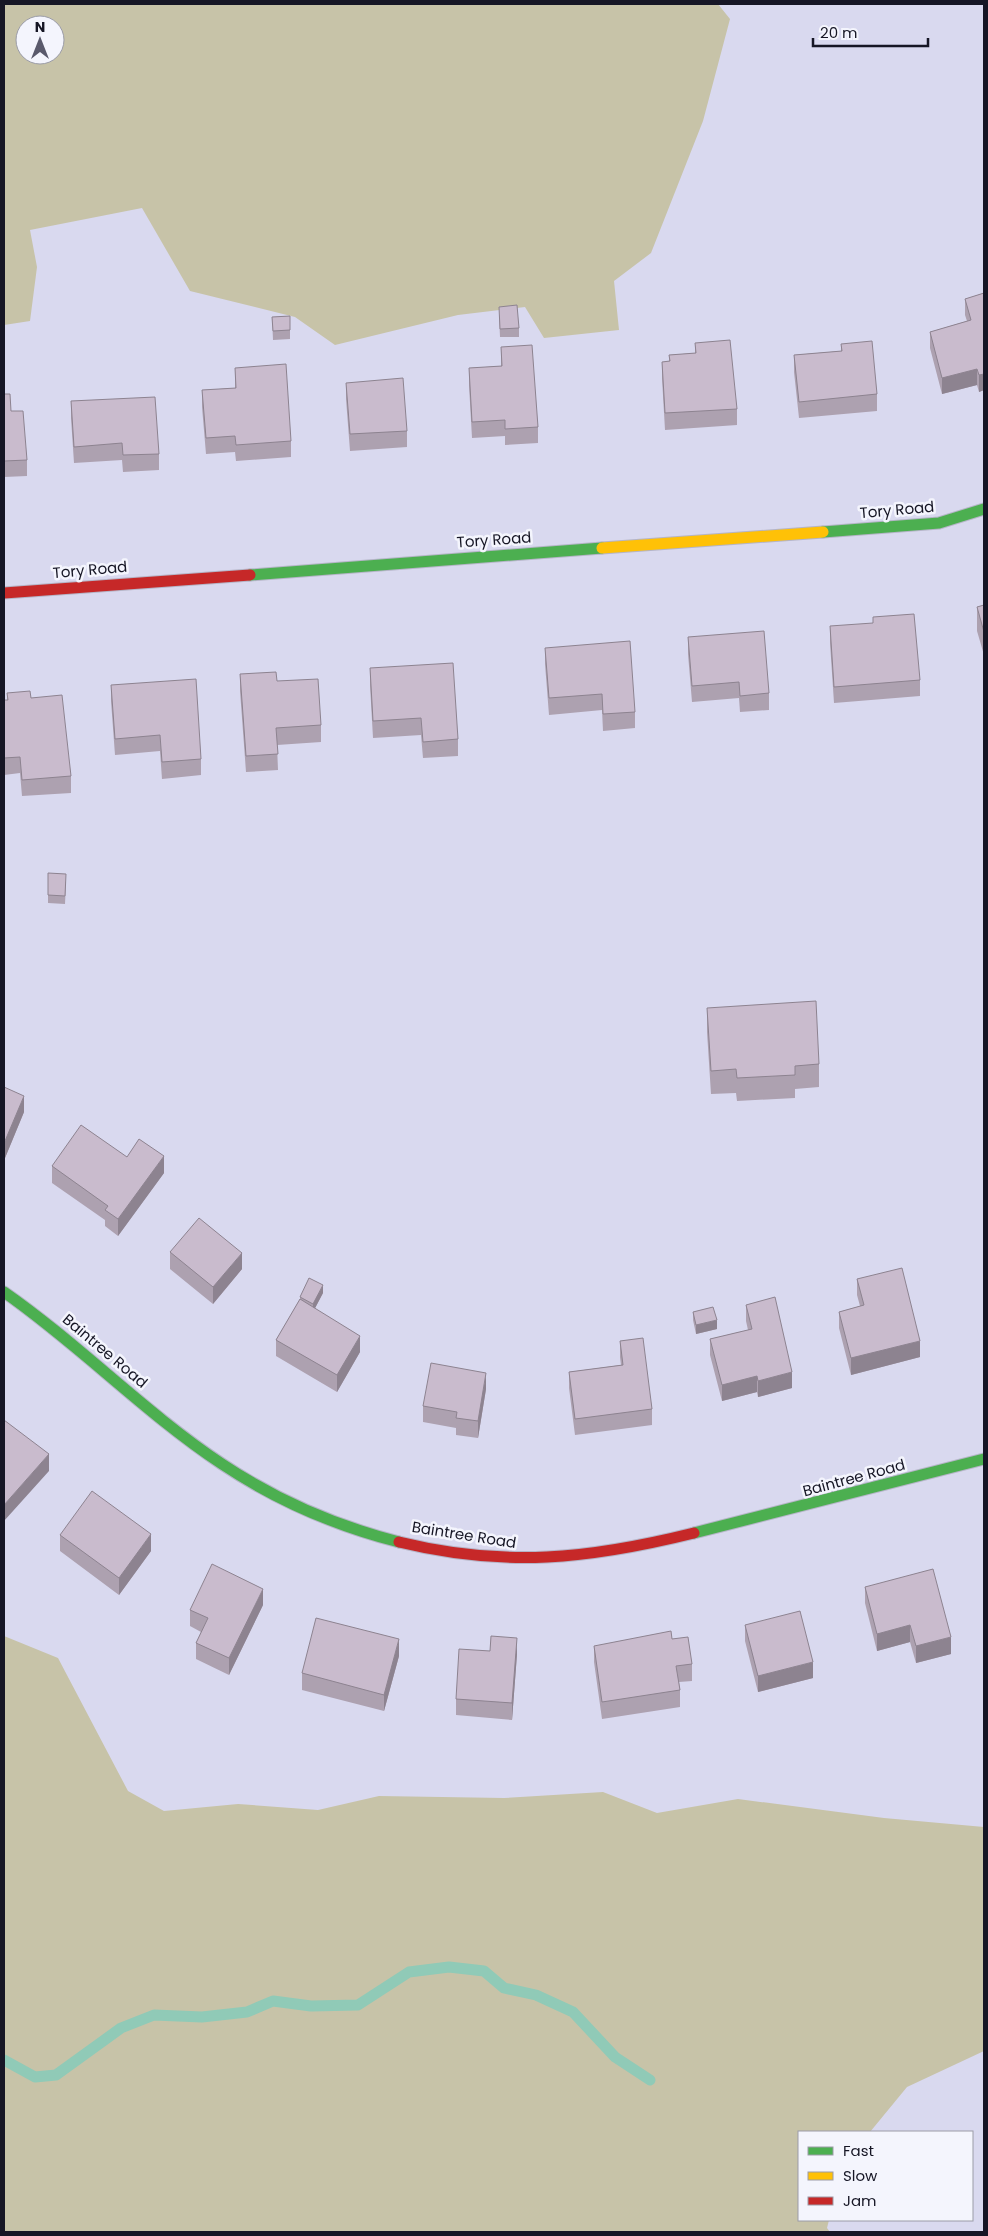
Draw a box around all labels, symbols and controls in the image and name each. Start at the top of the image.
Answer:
north arrow [15,15,65,65]
scale bar [813,15,928,47]
text: N [35,17,45,37]
text: 20 m [820,22,858,43]
street label: Tory Road [859,496,935,523]
street label: Tory Road [456,526,532,553]
street label: Tory Road [52,556,128,583]
street label: Baintree Road [58,1309,152,1393]
street label: Baintree Road [800,1454,907,1501]
street label: Baintree Road [410,1516,518,1553]
legend [798,2131,973,2221]
text: Fast [843,2140,874,2161]
text: Slow [843,2165,878,2186]
text: Jam [843,2190,877,2211]

